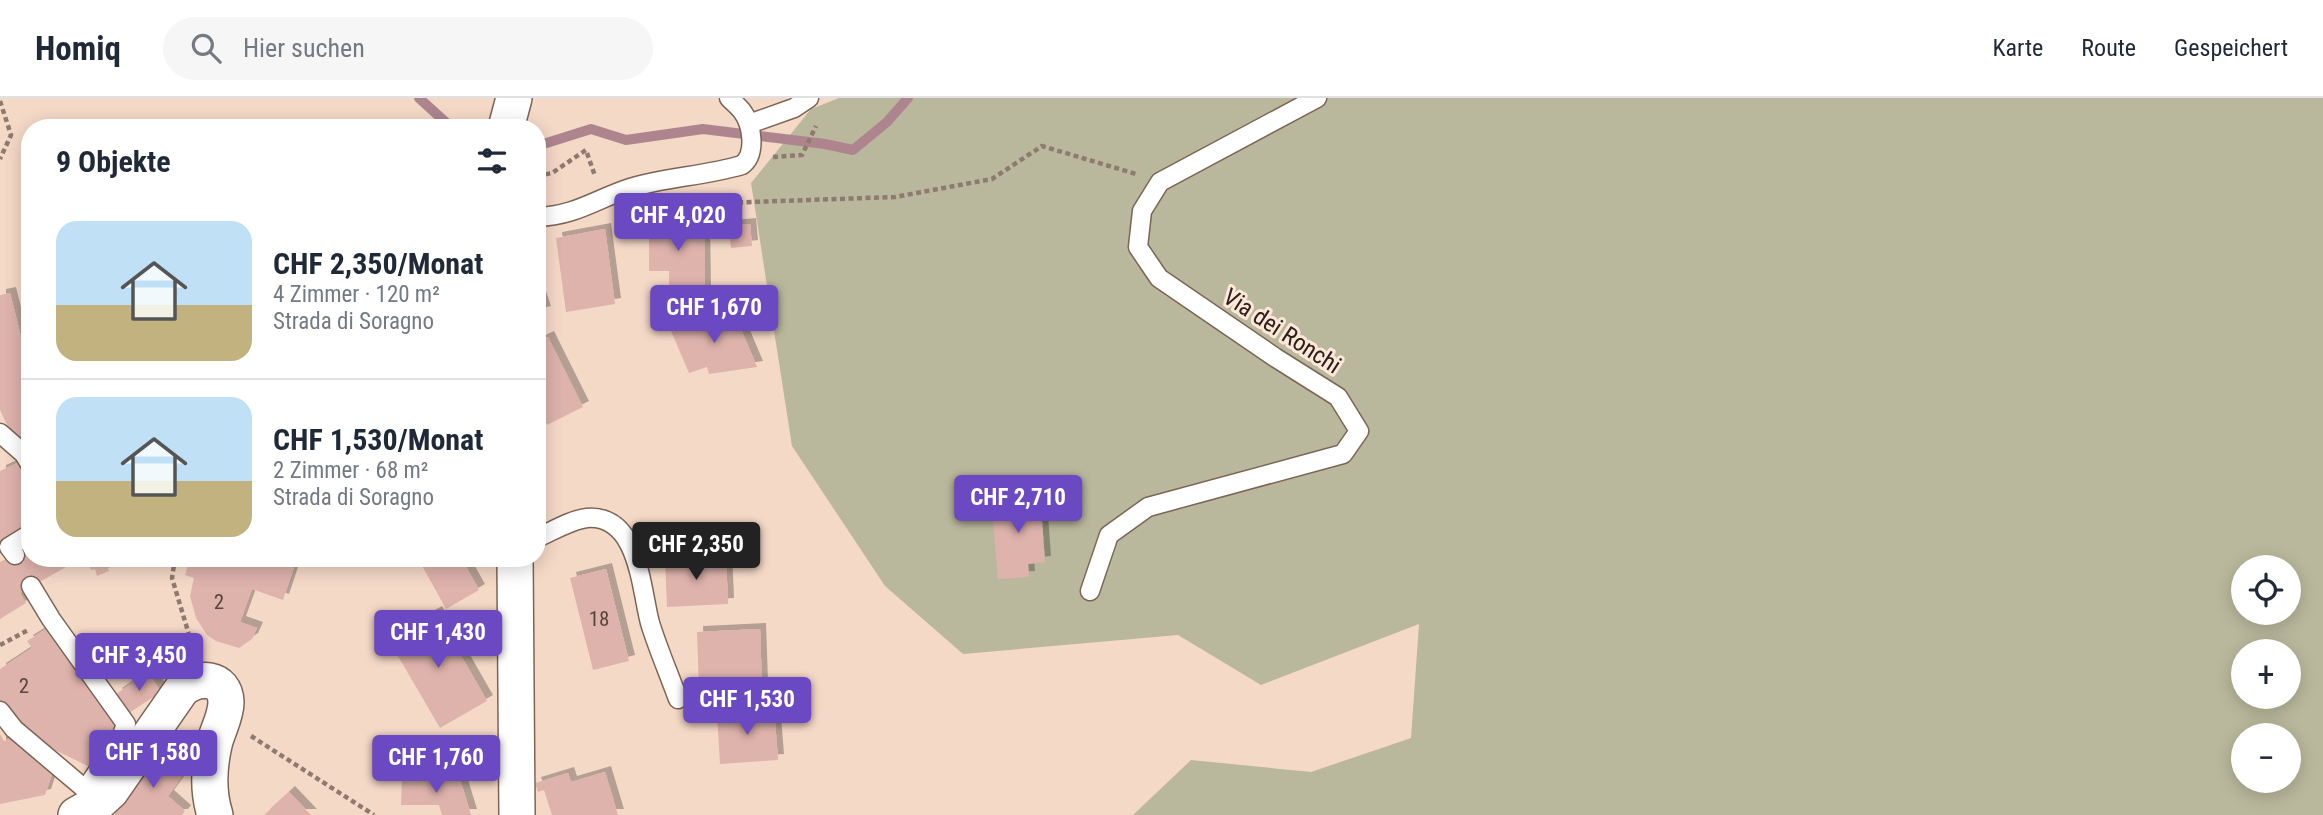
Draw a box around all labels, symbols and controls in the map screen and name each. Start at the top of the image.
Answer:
search box [163,17,653,80]
text: Homiq [35,29,121,68]
icon: search [187,29,225,67]
text: Hier suchen [243,33,365,63]
text: Karte [1993,34,2043,62]
text: Route [2081,34,2136,62]
text: Gespeichert [2174,34,2288,62]
icon: filters [473,142,511,180]
text: 9 Objekte [56,144,171,179]
pin: CHF 4,020 [598,194,758,253]
text: CHF 4,020 [630,202,726,229]
text: CHF 2,350/Monat [273,246,483,281]
icon: home [112,249,196,333]
text: 4 Zimmer · 120 m² [273,281,440,308]
street label: Via dei Ronchi [1218,283,1346,379]
pin: CHF 1,670 [634,286,794,345]
text: CHF 1,670 [666,294,762,321]
text: Strada di Soragno [273,308,434,335]
text: CHF 1,530/Monat [273,422,483,457]
icon: home [112,425,196,509]
text: 2 Zimmer · 68 m² [273,457,428,484]
pin: CHF 2,710 [938,476,1098,535]
text: Strada di Soragno [273,484,434,511]
text: CHF 2,710 [970,484,1066,511]
pin: CHF 2,350 [616,522,776,582]
text: CHF 2,350 [648,531,744,558]
map controls [2231,555,2301,793]
button: locate [2231,555,2301,625]
house number: 2 [214,590,224,614]
house number: 18 [589,607,609,631]
pin: CHF 1,430 [358,610,518,670]
text: CHF 1,430 [390,619,486,646]
pin: CHF 3,450 [59,634,219,693]
button: + [2231,639,2301,709]
text: CHF 3,450 [91,642,187,669]
house number: 2 [19,674,29,698]
pin: CHF 1,530 [667,678,827,737]
text: CHF 1,530 [699,686,795,713]
button: − [2231,723,2301,793]
pin: CHF 1,580 [73,730,233,790]
pin: CHF 1,760 [356,736,516,795]
text: CHF 1,580 [105,739,201,766]
text: CHF 1,760 [388,744,484,771]

